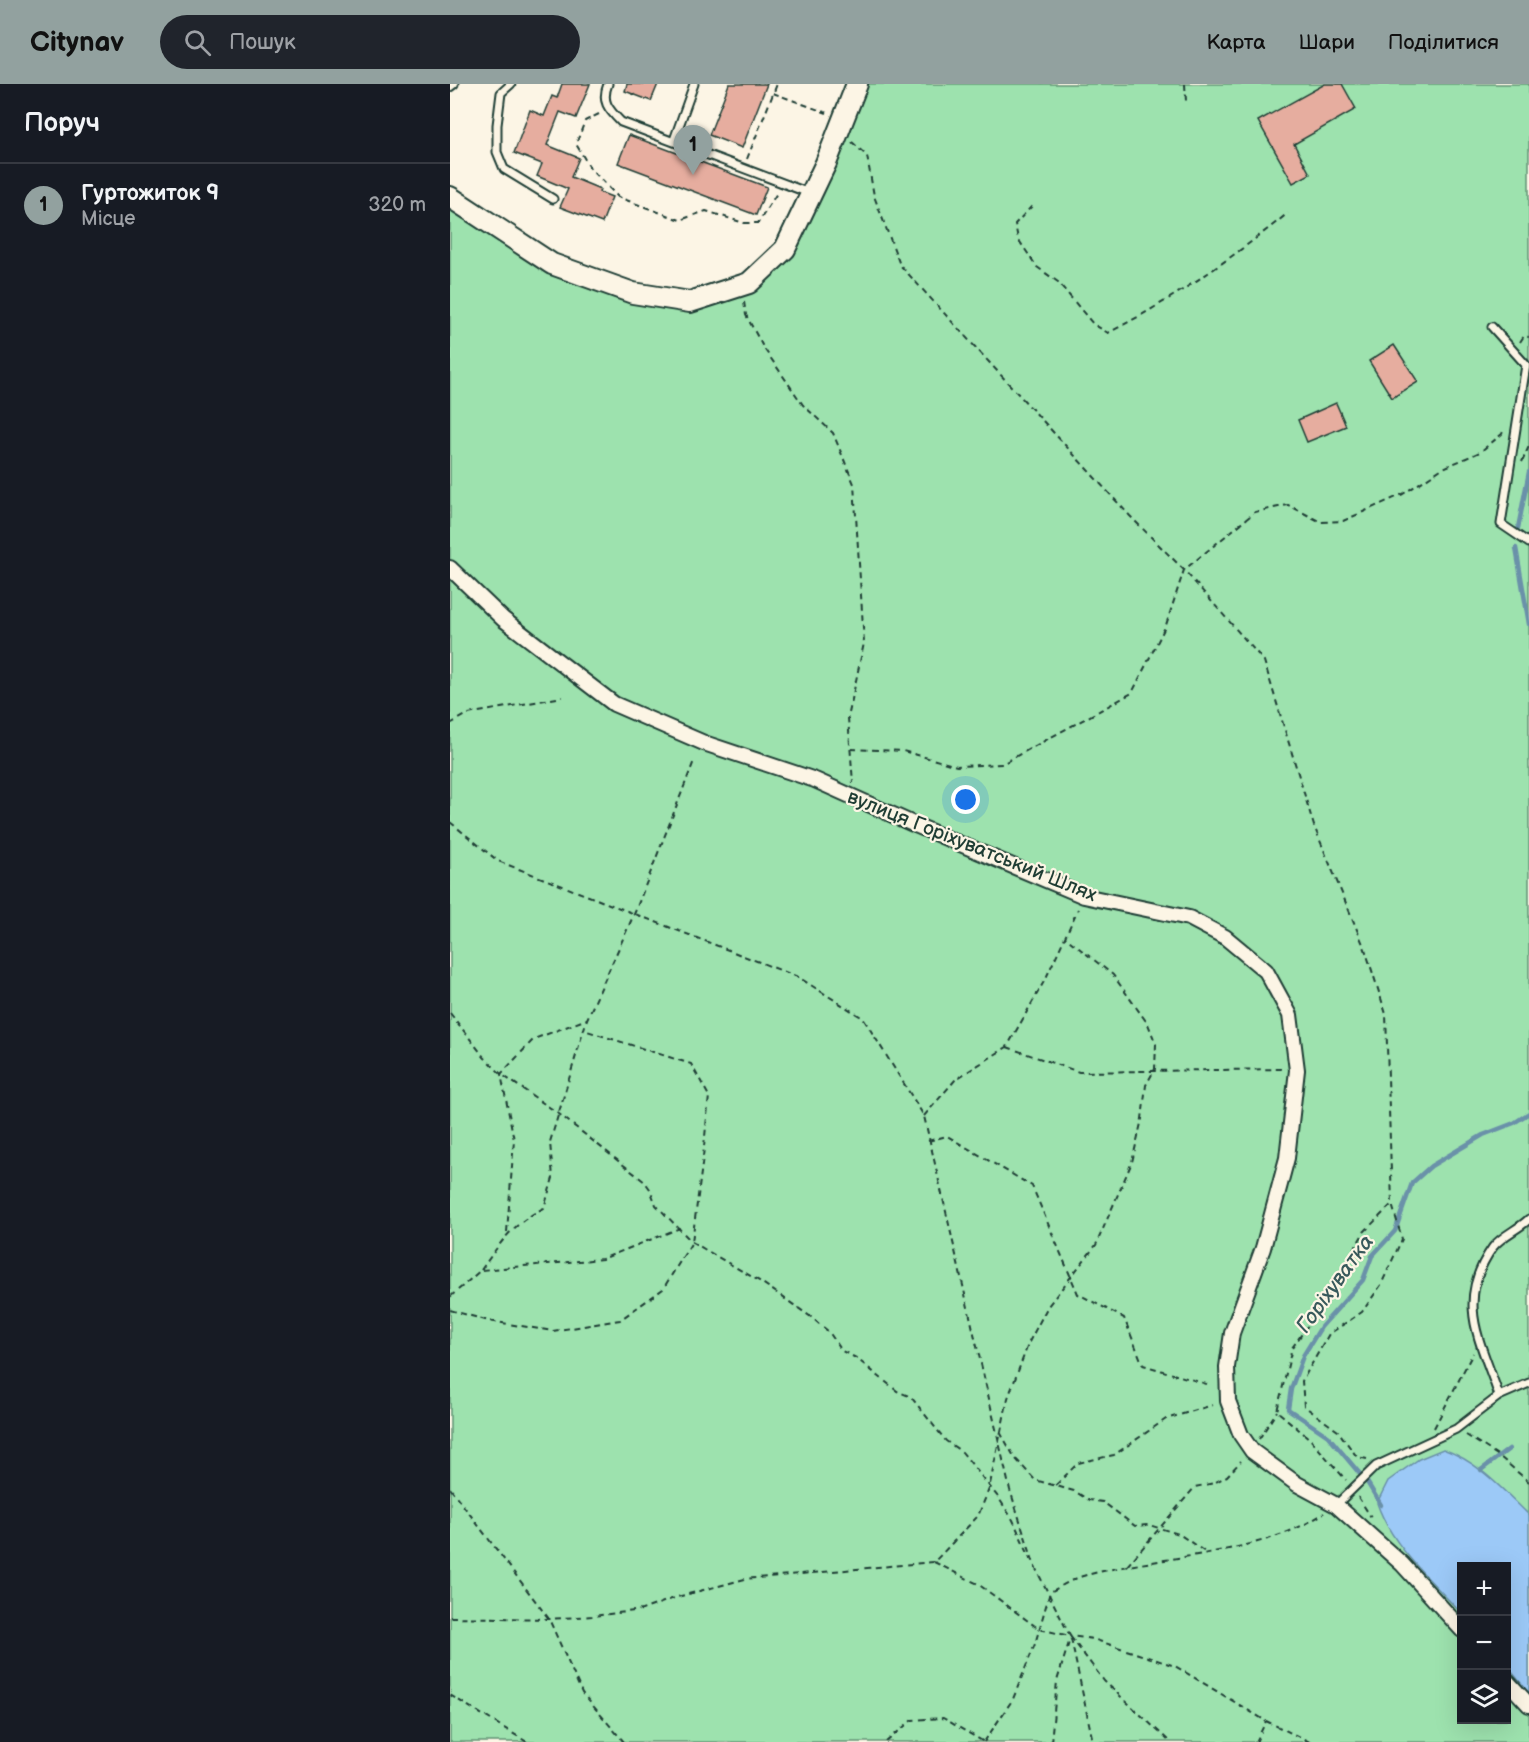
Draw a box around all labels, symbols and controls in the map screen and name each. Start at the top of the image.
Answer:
search box [160,15,580,69]
text: Citynav [30,26,124,59]
icon: search [181,26,214,59]
text: Пошук [229,29,296,56]
text: Карта [1206,30,1266,55]
text: Шари [1299,30,1355,55]
text: Поділитися [1388,30,1499,55]
text: Поруч [24,108,100,139]
pin: 1 [674,126,712,175]
text: Гуртожиток 9 [81,180,219,207]
text: 1 [39,193,48,217]
text: 320 m [368,193,426,217]
text: Місце [81,207,135,231]
street label: вулиця Горіхуватський Шлях [844,785,1100,907]
your location [951,785,980,814]
water label: Горіхуватка [1291,1230,1379,1338]
map controls [1457,1562,1511,1724]
button: + [1457,1562,1511,1616]
button: − [1457,1616,1511,1670]
button: layers [1457,1670,1511,1724]

